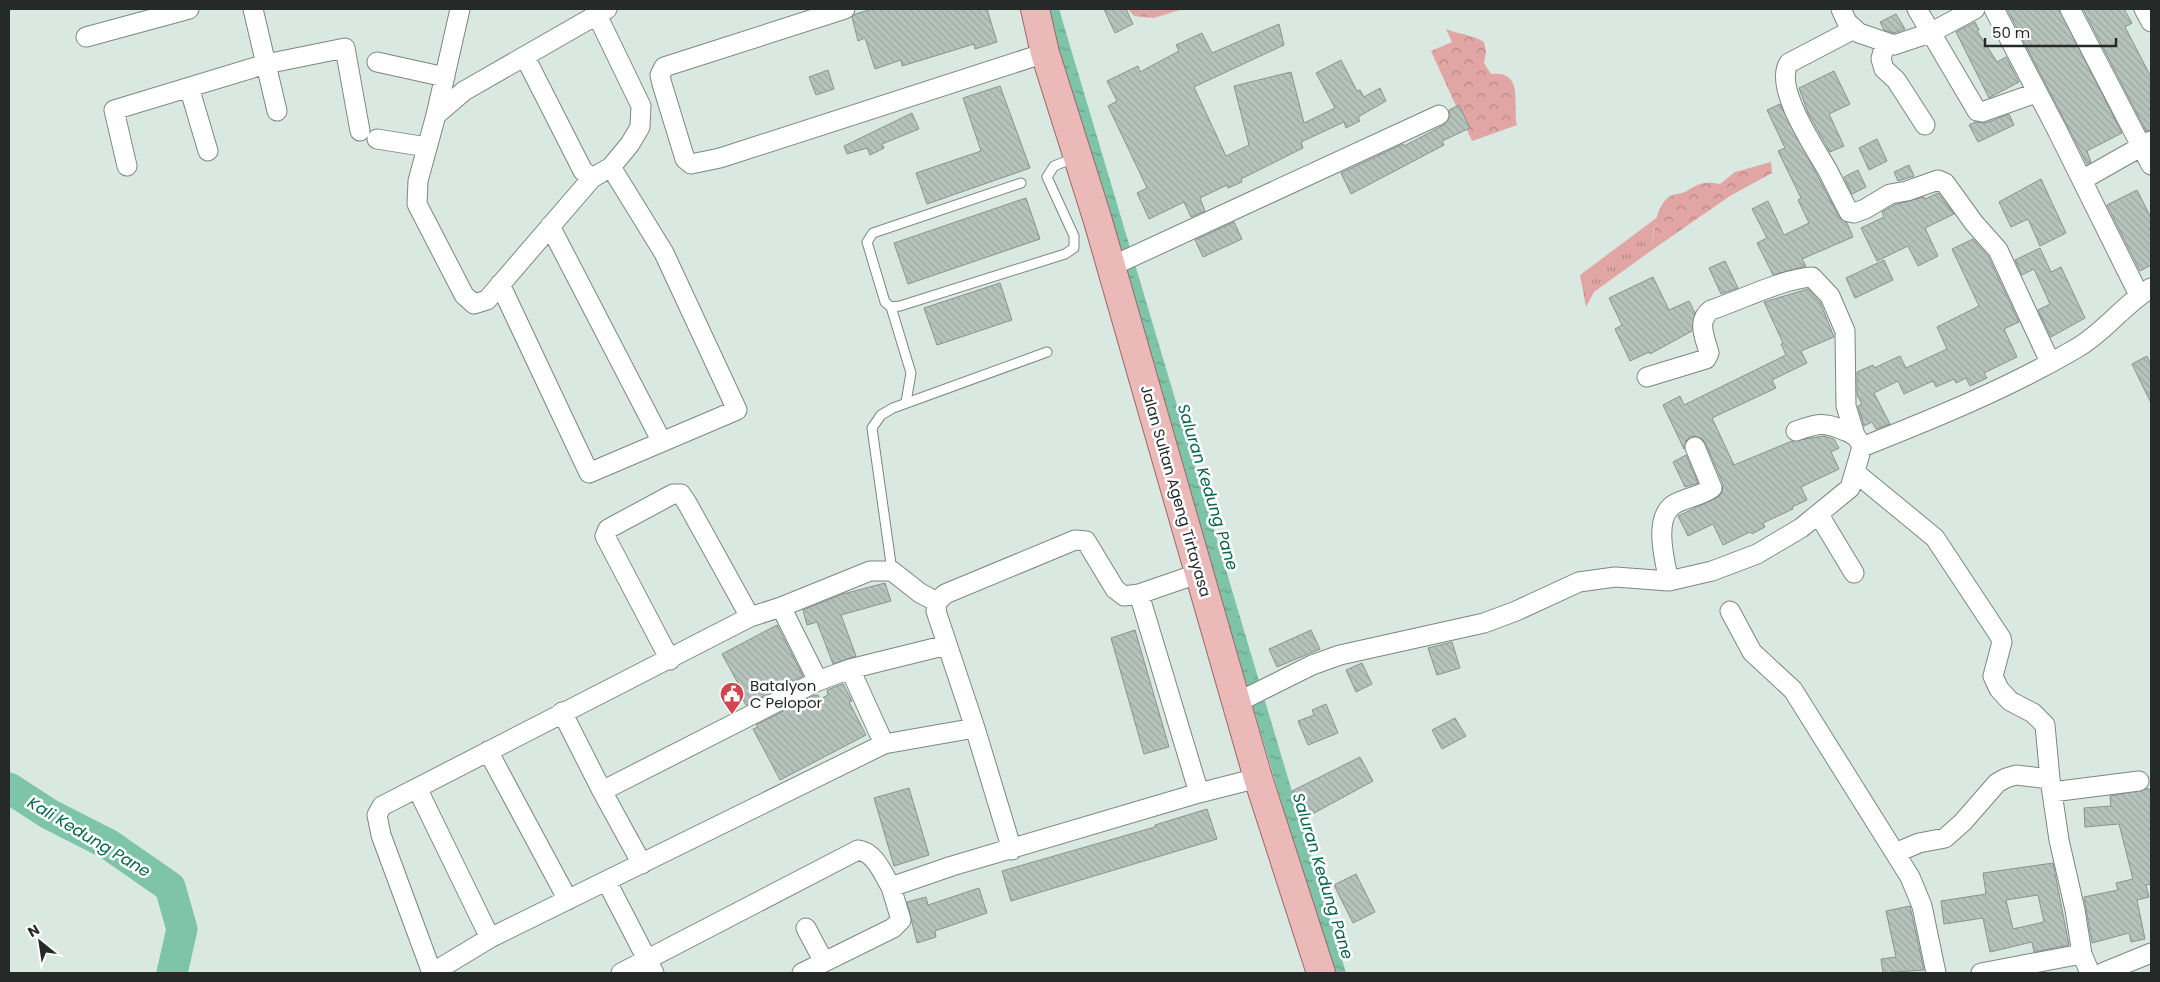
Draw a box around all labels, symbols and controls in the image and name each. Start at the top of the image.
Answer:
scale bar [1985,15,2116,47]
text: 50 m [1992,22,2030,43]
street label: Jalan Sultan Ageng Tirtayasa [1136,383,1216,599]
water label: Saluran Kedung Pane [1172,401,1244,573]
place label: Batalyon C Pelopor [750,675,823,713]
public building icon: Batalyon C Pelopor [719,681,745,715]
water label: Saluran Kedung Pane [1287,790,1359,962]
water label: Kali Kedung Pane [23,791,155,883]
north arrow [15,917,65,967]
text: N [24,919,43,942]

